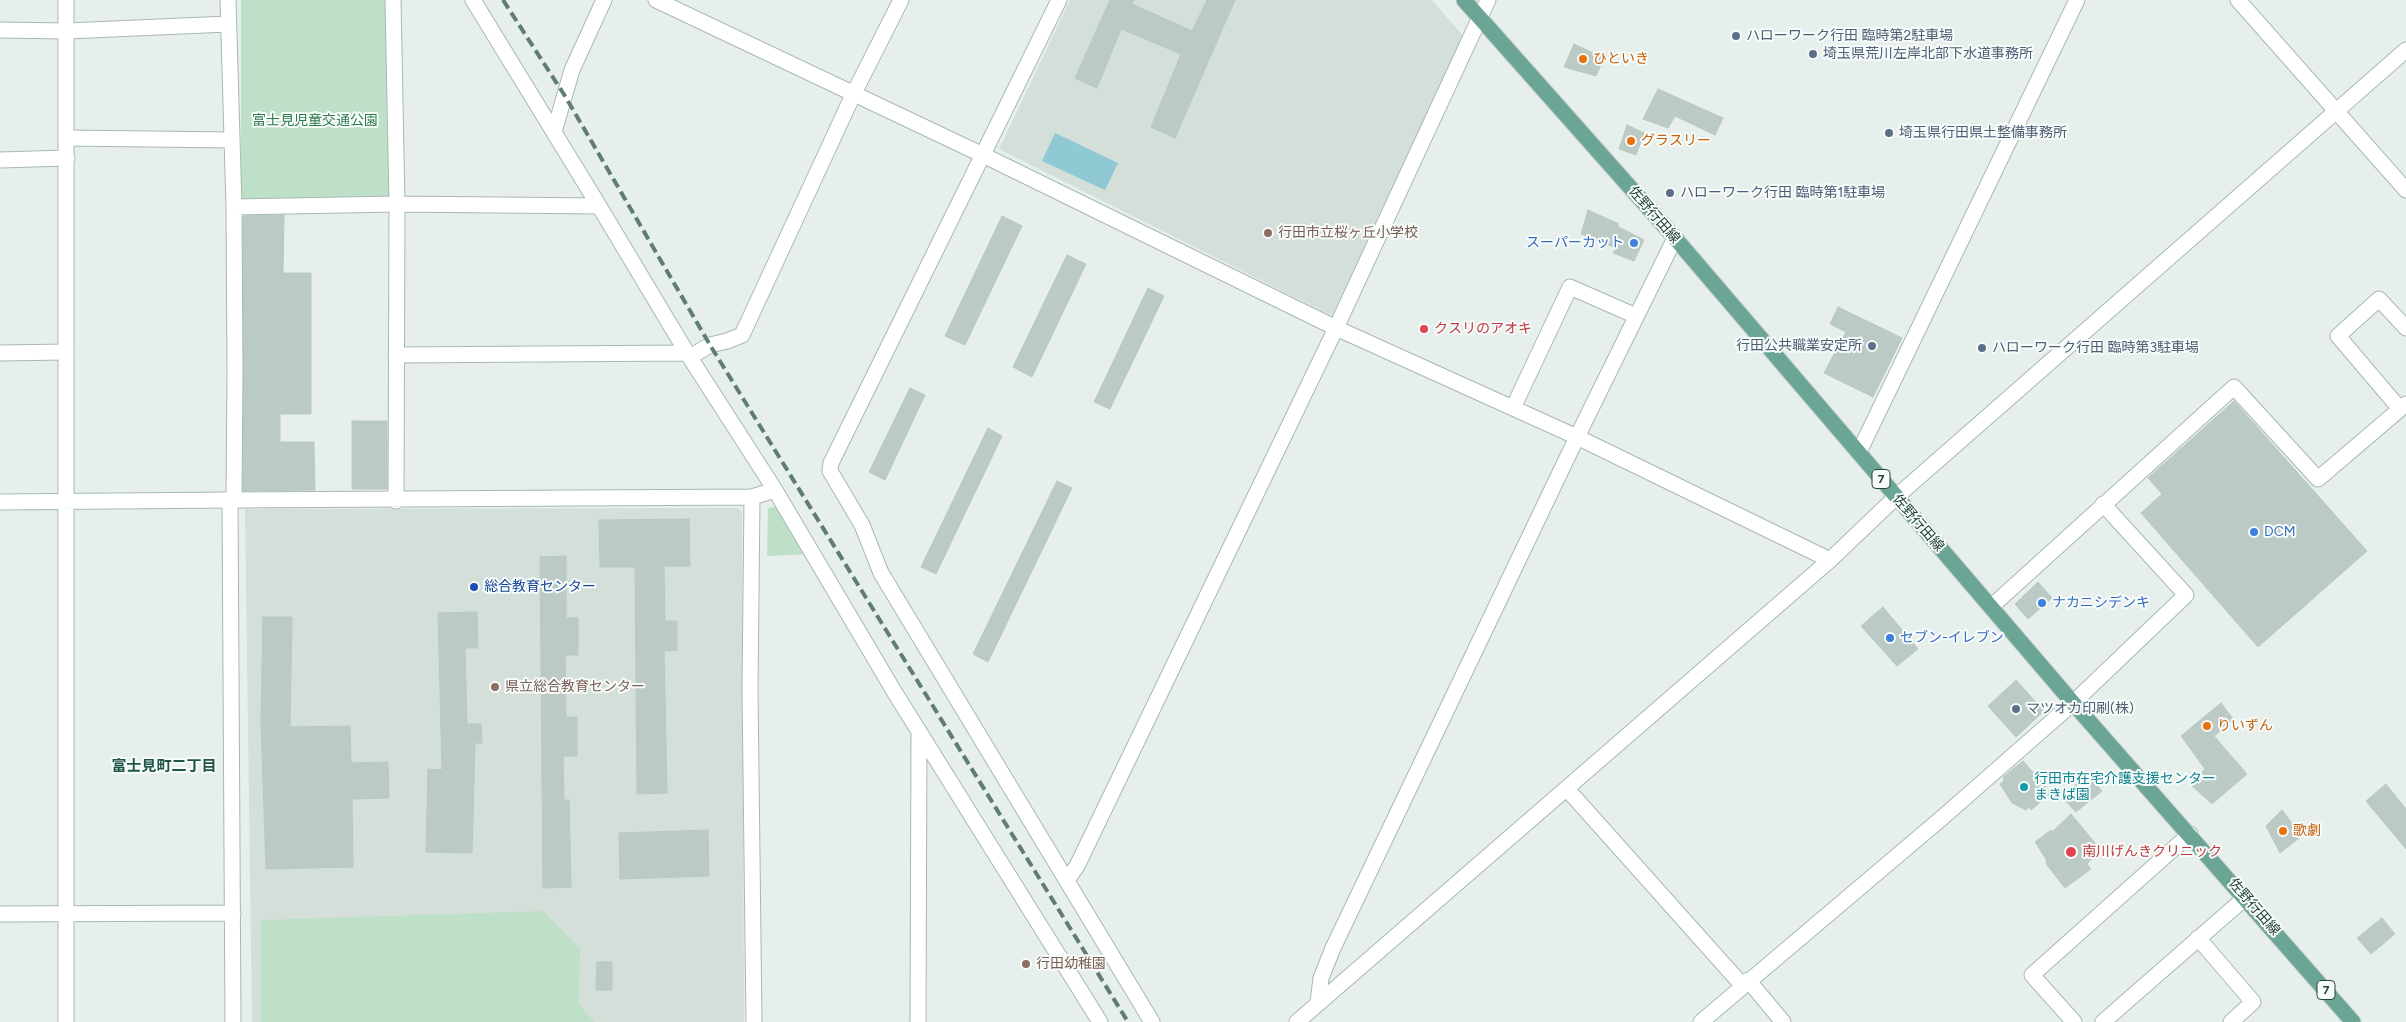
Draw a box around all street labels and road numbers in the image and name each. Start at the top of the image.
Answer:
street label: 佐野行田線 [1625,183,1683,247]
road number: 7 [1872,469,1890,488]
street label: 佐野行田線 [1889,491,1947,555]
street label: 佐野行田線 [2225,875,2283,939]
road number: 7 [2317,980,2335,1000]

